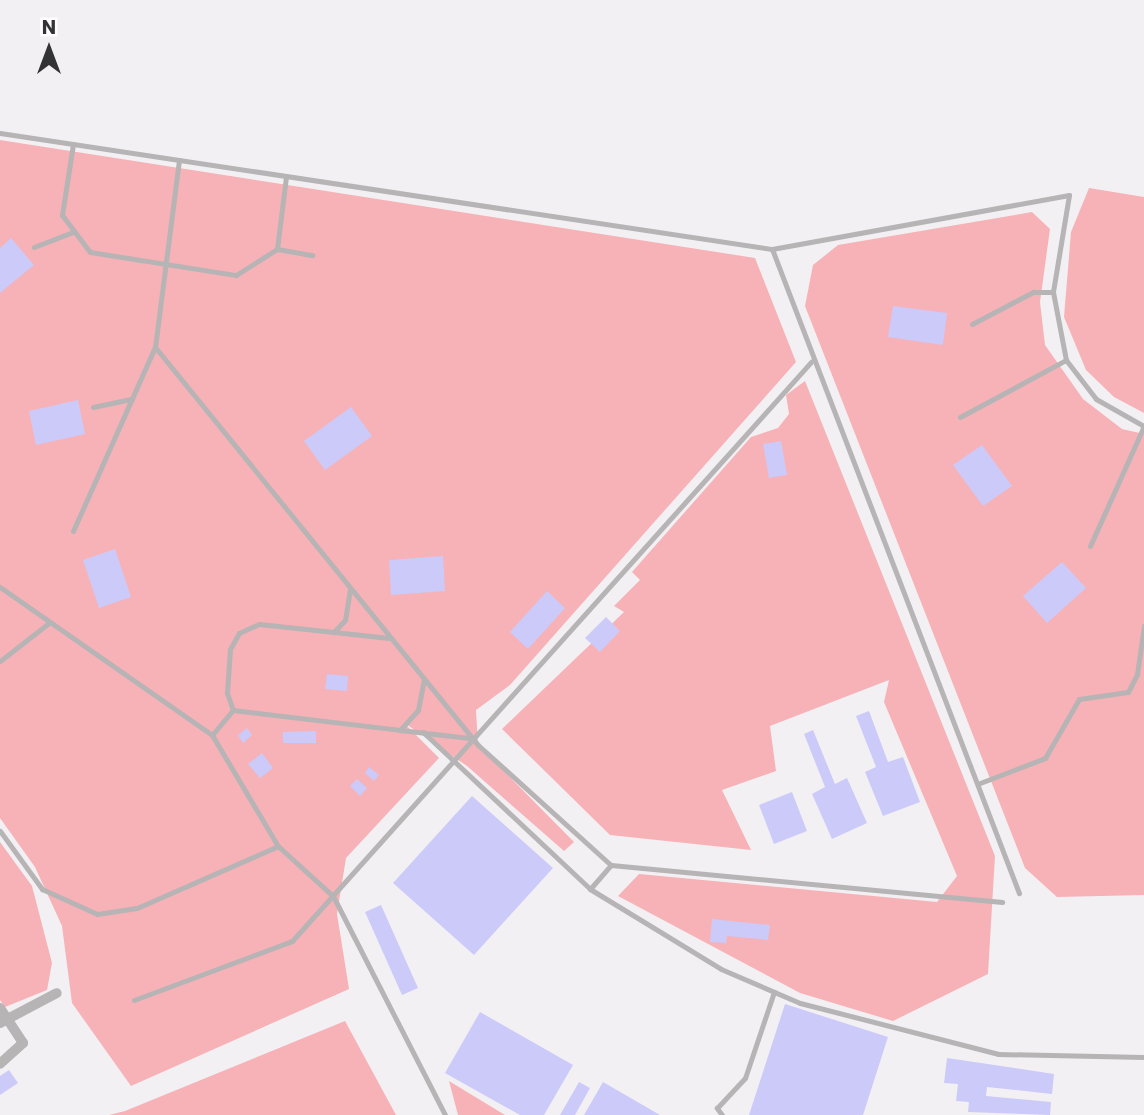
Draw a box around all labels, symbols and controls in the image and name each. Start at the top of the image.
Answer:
north arrow [14,14,84,84]
text: N [42,14,56,41]

